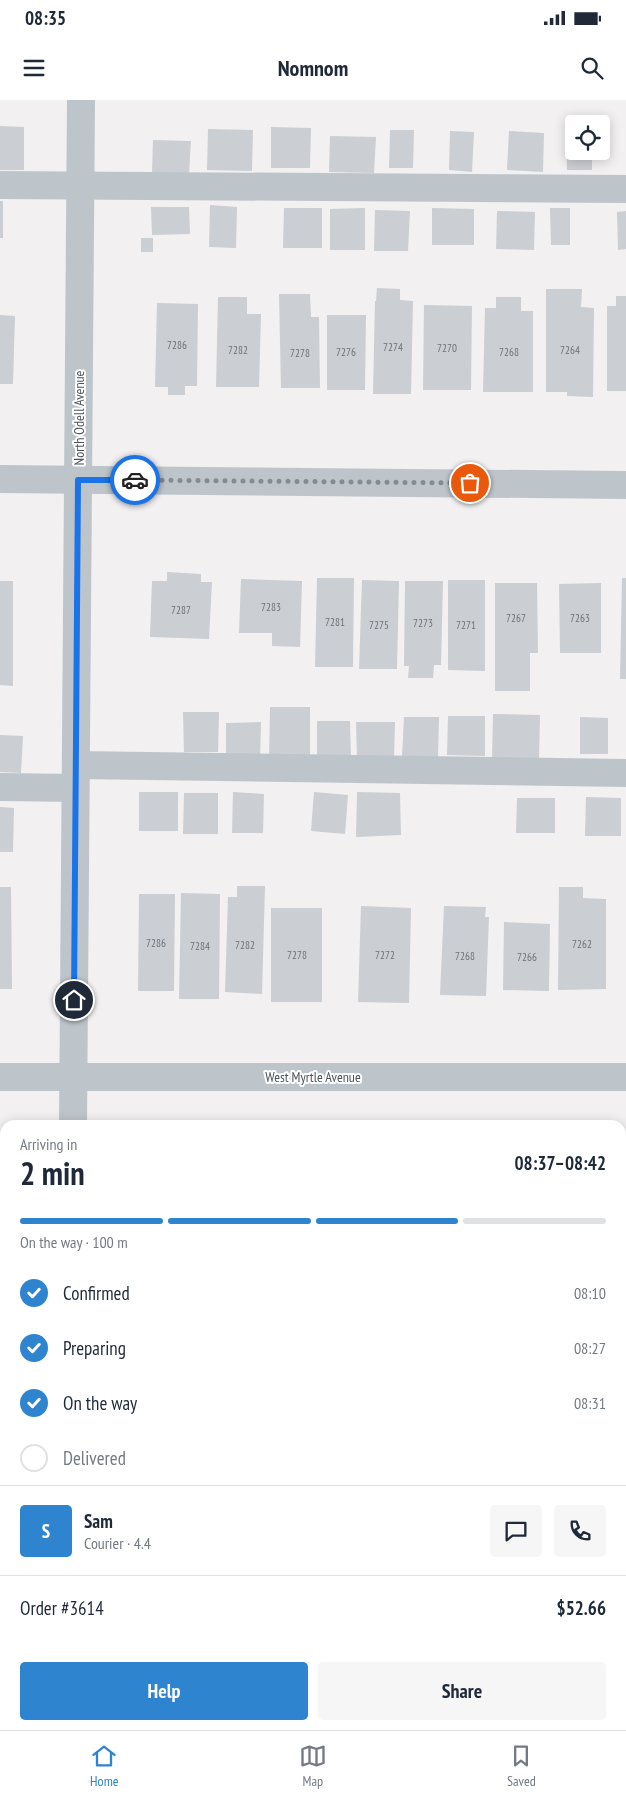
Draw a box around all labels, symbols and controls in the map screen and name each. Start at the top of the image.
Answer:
text: 08:35 [25,6,66,30]
icon: menu [20,54,48,82]
text: Nomnom [278,54,348,82]
icon: search [578,54,606,82]
map controls [565,115,610,160]
button: locate [565,115,610,160]
house number: 7286 [167,338,187,352]
house number: 7274 [383,340,403,354]
house number: 7270 [437,341,457,355]
house number: 7282 [228,343,248,357]
house number: 7264 [560,343,580,357]
house number: 7276 [336,345,356,359]
house number: 7268 [499,345,519,359]
house number: 7278 [290,346,310,360]
street label: North Odell Avenue [70,370,88,465]
courier [110,455,160,505]
pin [449,462,491,504]
icon: car [121,466,149,494]
icon: bag [456,469,484,497]
house number: 7283 [261,600,281,614]
house number: 7287 [171,603,191,617]
house number: 7267 [506,611,526,625]
house number: 7263 [570,611,590,625]
house number: 7281 [325,615,345,629]
house number: 7273 [413,616,433,630]
house number: 7275 [369,618,389,632]
house number: 7271 [456,618,476,632]
house number: 7286 [146,936,166,950]
house number: 7262 [572,937,592,951]
house number: 7282 [235,938,255,952]
house number: 7284 [190,939,210,953]
house number: 7278 [287,948,307,962]
house number: 7272 [375,948,395,962]
house number: 7268 [455,949,475,963]
house number: 7266 [517,950,537,964]
pin [53,979,95,1021]
icon: home [60,986,88,1014]
street label: West Myrtle Avenue [265,1068,361,1086]
text: Arriving in [20,1134,77,1154]
text: 08:37–08:42 [514,1151,606,1175]
text: 2 min [20,1152,85,1194]
text: On the way · 100 m [20,1232,128,1252]
icon: check [20,1279,48,1307]
text: Confirmed [63,1281,130,1305]
text: 08:10 [574,1283,606,1303]
icon: check [20,1334,48,1362]
text: Preparing [63,1336,126,1360]
text: 08:27 [574,1338,606,1358]
icon: check [20,1389,48,1417]
text: On the way [63,1391,137,1415]
text: 08:31 [574,1393,606,1413]
text: Delivered [63,1446,126,1470]
button: chat [490,1505,542,1557]
button: phone [554,1505,606,1557]
text: Sam [84,1509,113,1533]
text: S [42,1519,50,1543]
text: Courier · 4.4 [84,1533,151,1553]
text: Order #3614 [20,1596,104,1620]
text: $52.66 [557,1596,606,1620]
button: Help [20,1662,308,1720]
button: Share [318,1662,606,1720]
tab: Home [90,1742,119,1790]
tab: Map [299,1742,327,1790]
tab: Saved [507,1742,536,1790]

